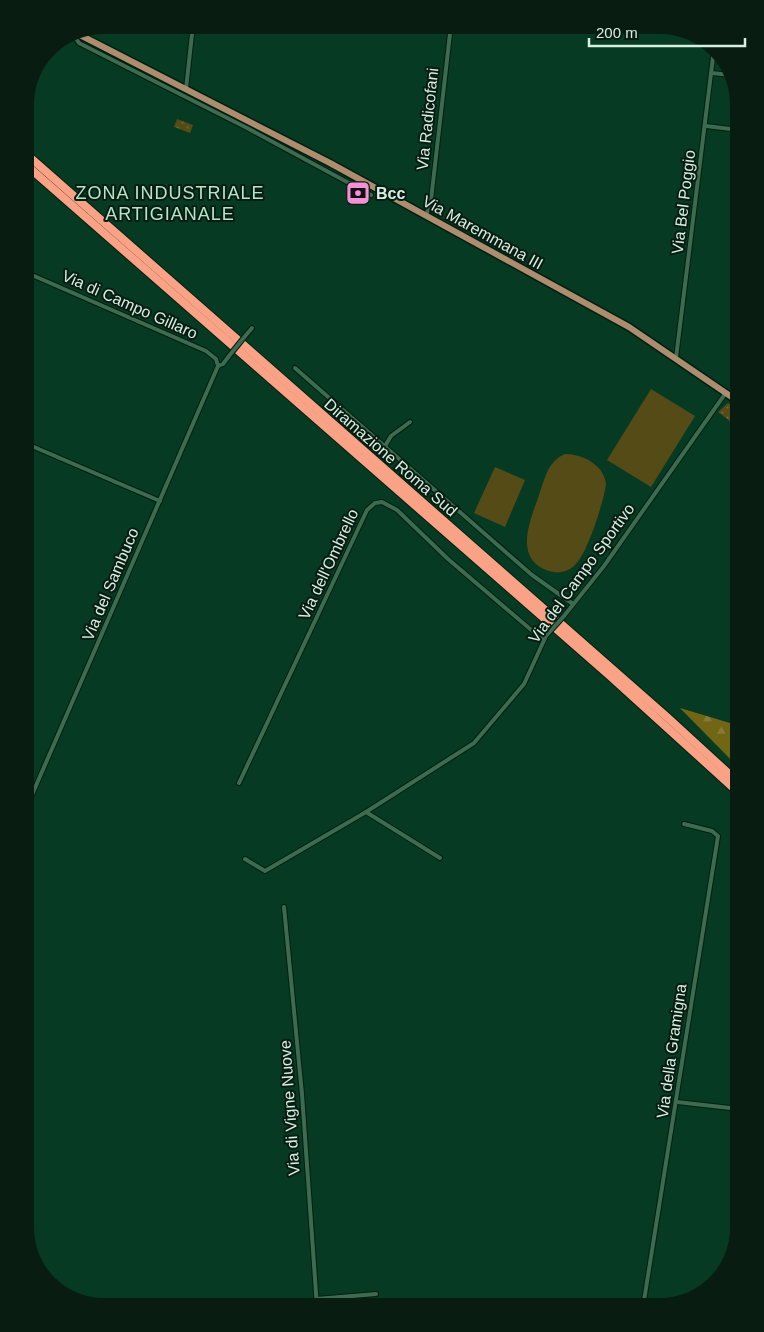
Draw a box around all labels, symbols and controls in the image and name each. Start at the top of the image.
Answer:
scale bar [589,15,745,47]
text: 200 m [596,24,638,41]
street label: Via Radicofani [414,67,441,171]
street label: Via Bel Poggio [669,149,698,255]
bank icon: Bcc [345,180,371,206]
district label: ZONA INDUSTRIALE ARTIGIANALE [75,183,265,224]
place label: Bcc [376,185,405,202]
street label: Via Maremmana III [420,192,546,273]
street label: Via di Campo Gillaro [59,267,200,342]
street label: Diramazione Roma Sud [321,395,460,520]
street label: Via del Campo Sportivo [525,500,638,646]
street label: Via dell'Ombrello [295,506,362,622]
street label: Via del Sambuco [79,525,142,643]
street label: Via della Gramigna [654,983,689,1119]
street label: Via di Vigne Nuove [276,1040,303,1176]

